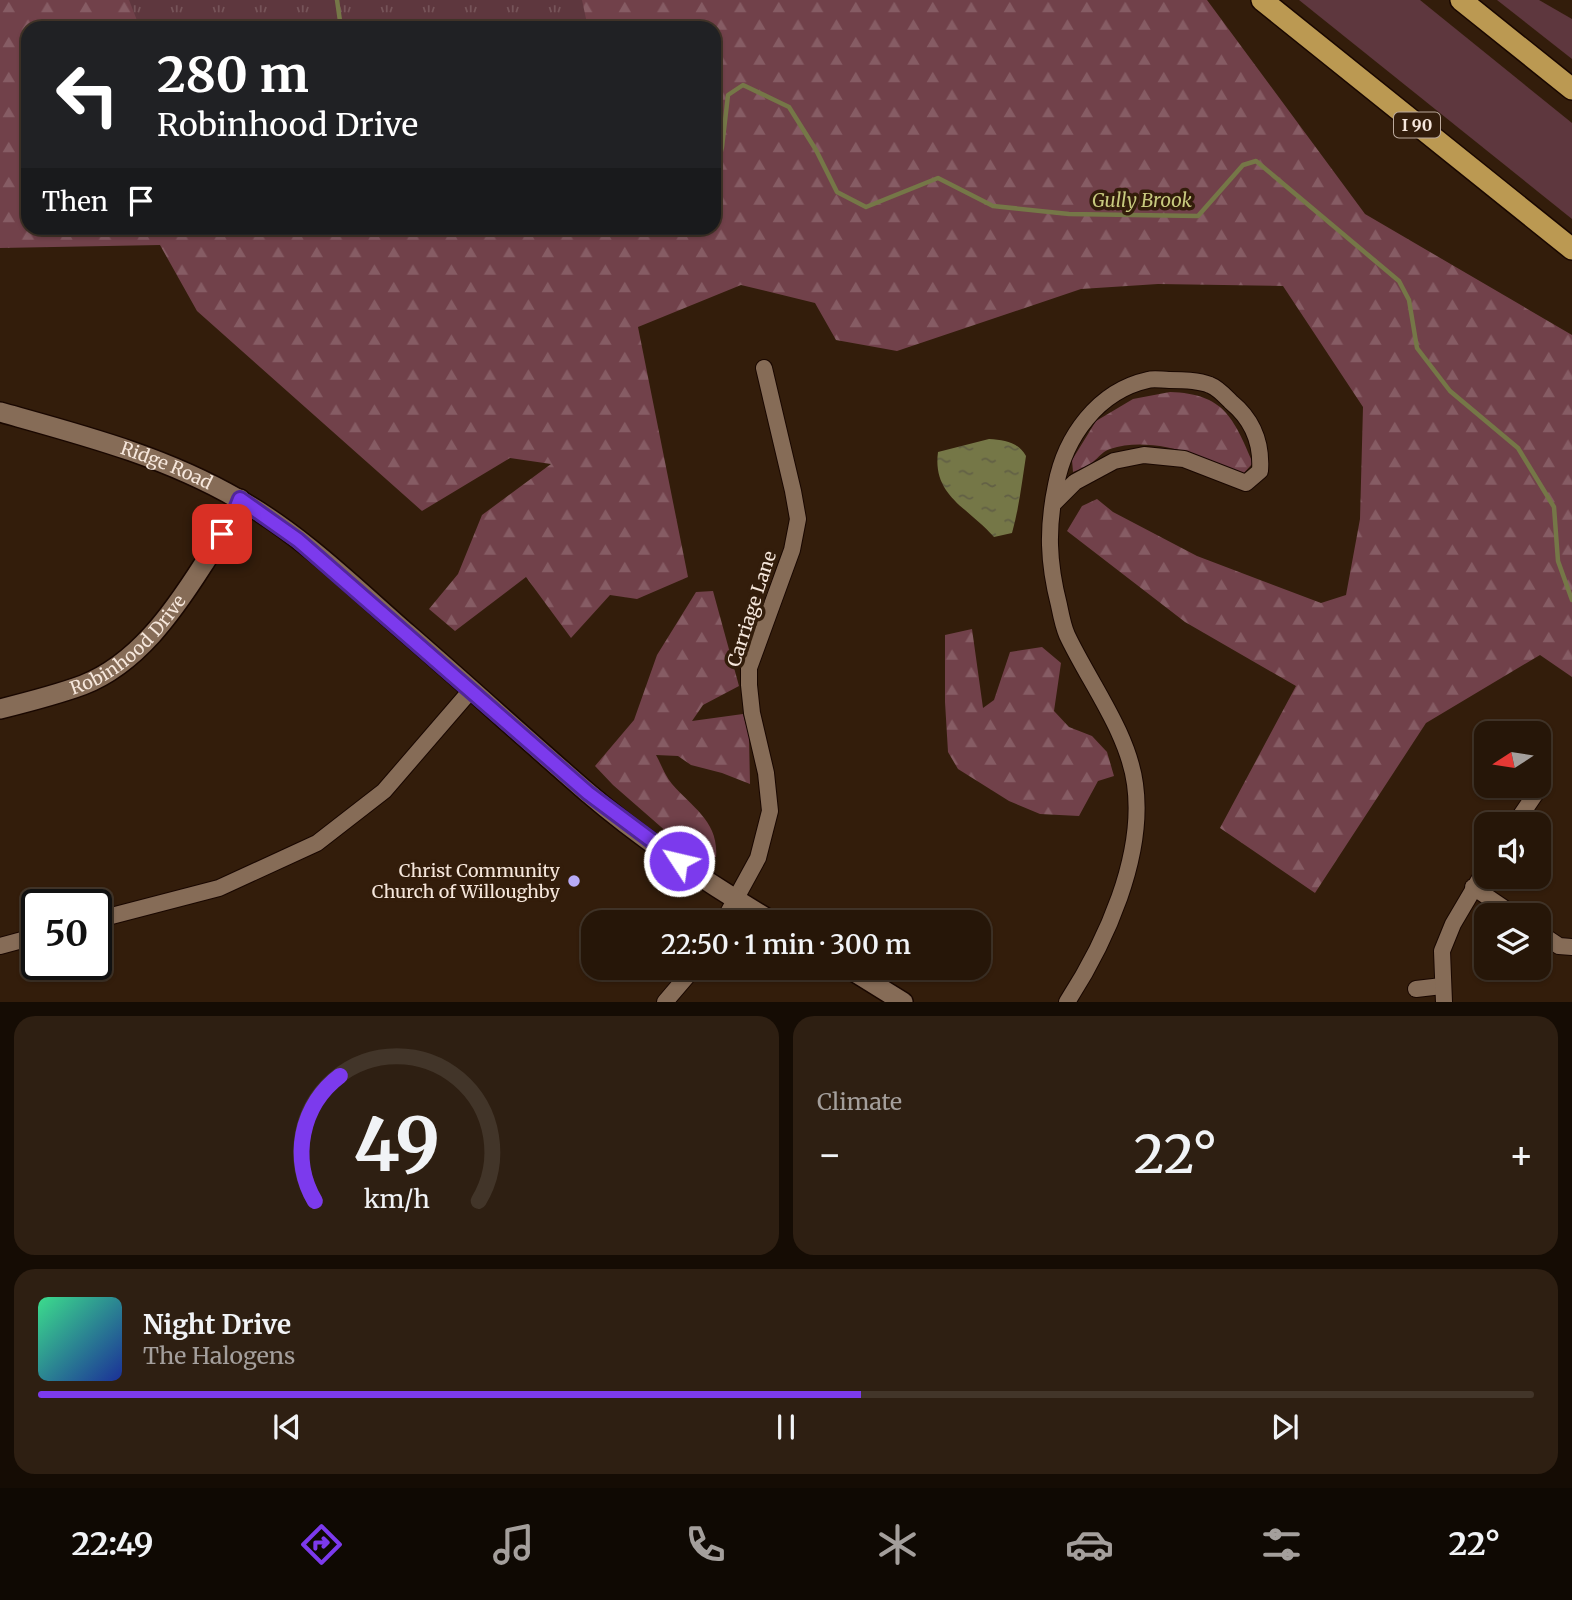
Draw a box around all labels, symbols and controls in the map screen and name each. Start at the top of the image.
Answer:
text: 280 m [157,44,309,105]
icon: left [42,49,133,140]
text: Robinhood Drive [157,105,418,145]
road number: I 90 [1394,113,1440,138]
icon: arrive [122,182,160,220]
text: Then [42,185,108,218]
water label: Gully Brook [1092,188,1193,212]
street label: Ridge Road [118,436,217,494]
pin [192,504,252,564]
icon: arrive [203,515,241,553]
street label: Carriage Lane [722,548,781,670]
street label: Robinhood Drive [67,590,191,700]
north arrow [1474,721,1550,798]
map controls [1474,721,1551,980]
button: sound [1474,812,1551,889]
position arrow [642,824,716,898]
place label: Christ Community Church of Willoughby [372,859,561,903]
marker: Christ Community Church of Willoughby [566,873,582,889]
speed limit sign: 50 [21,889,112,980]
button: layers [1474,903,1551,980]
text: 22:50 · 1 min · 300 m [661,928,911,961]
text: Climate [817,1087,902,1116]
text: 49 [353,1100,440,1192]
text: 22° [1134,1122,1217,1187]
text: − [817,1131,842,1178]
text: + [1509,1131,1534,1178]
text: km/h [363,1183,430,1215]
text: Night Drive [143,1308,291,1341]
text: The Halogens [143,1341,295,1370]
icon: previous [268,1408,306,1446]
icon: pause [767,1408,805,1446]
icon: next [1266,1408,1304,1446]
icon: directions [297,1520,346,1569]
icon: music [489,1520,538,1569]
icon: phone [681,1520,730,1569]
icon: climate [873,1520,922,1569]
icon: car [1065,1520,1114,1569]
icon: filters [1257,1520,1306,1569]
text: 22:49 [72,1524,154,1564]
text: 22° [1449,1524,1500,1564]

